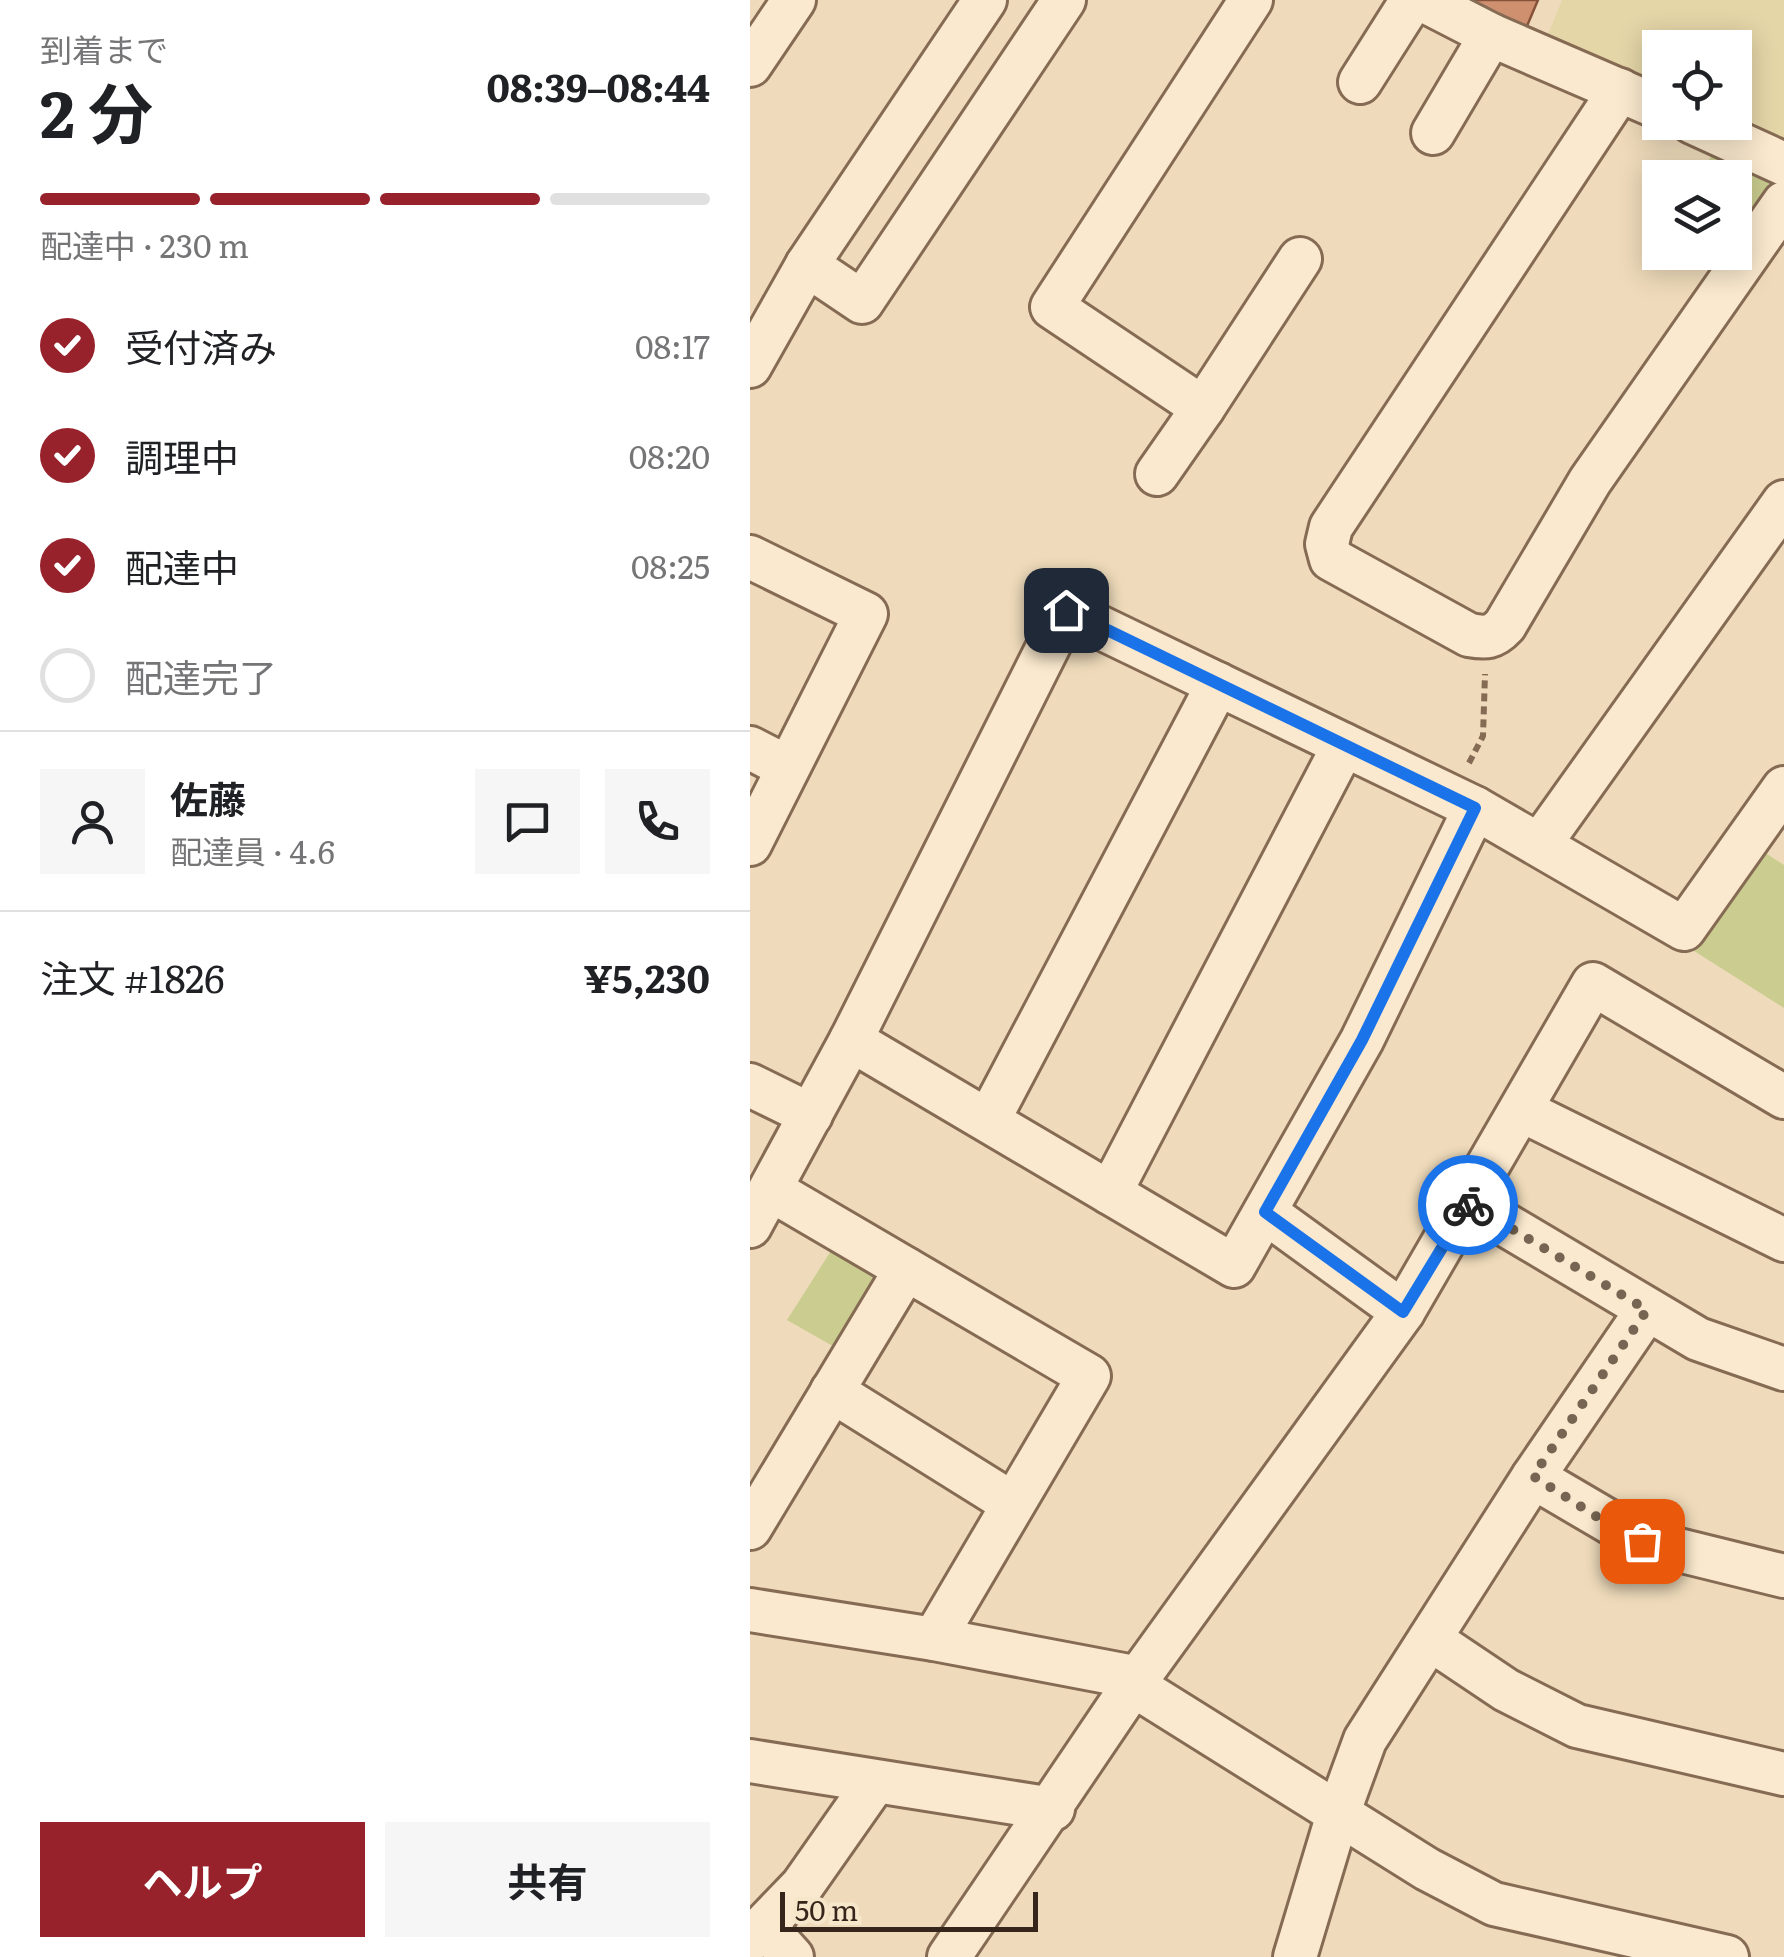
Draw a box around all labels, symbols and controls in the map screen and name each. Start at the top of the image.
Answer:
text: 到着まで [40,24,168,72]
map controls [1642,30,1752,270]
button: locate [1642,30,1752,140]
text: 08:39–08:44 [487,57,710,114]
text: 2 分 [40,61,153,158]
button: layers [1642,160,1752,270]
text: 配達中 · 230 m [40,220,249,268]
text: 受付済み [125,317,277,374]
icon: check [40,318,95,373]
text: 08:17 [635,321,710,369]
text: 調理中 [125,427,239,484]
icon: check [40,428,95,483]
text: 08:20 [629,431,710,479]
text: 配達中 [125,537,239,594]
icon: check [40,538,95,593]
text: 08:25 [631,541,710,589]
pin [1024,568,1109,653]
icon: home [1039,583,1094,638]
text: 配達完了 [125,647,277,704]
button: person [40,769,145,874]
text: 佐藤 [170,769,246,826]
button: chat [475,769,580,874]
button: phone [605,769,710,874]
text: 配達員 · 4.6 [170,826,335,874]
text: 注文 #1826 [40,948,225,1005]
text: ¥5,230 [584,948,710,1005]
courier [1418,1155,1518,1255]
icon: bike [1441,1178,1496,1233]
pin [1600,1499,1685,1584]
icon: bag [1615,1514,1670,1569]
button: ヘルプ [40,1822,365,1937]
button: 共有 [385,1822,710,1937]
scale bar [780,1887,1038,1932]
text: 50 m [795,1888,858,1930]

